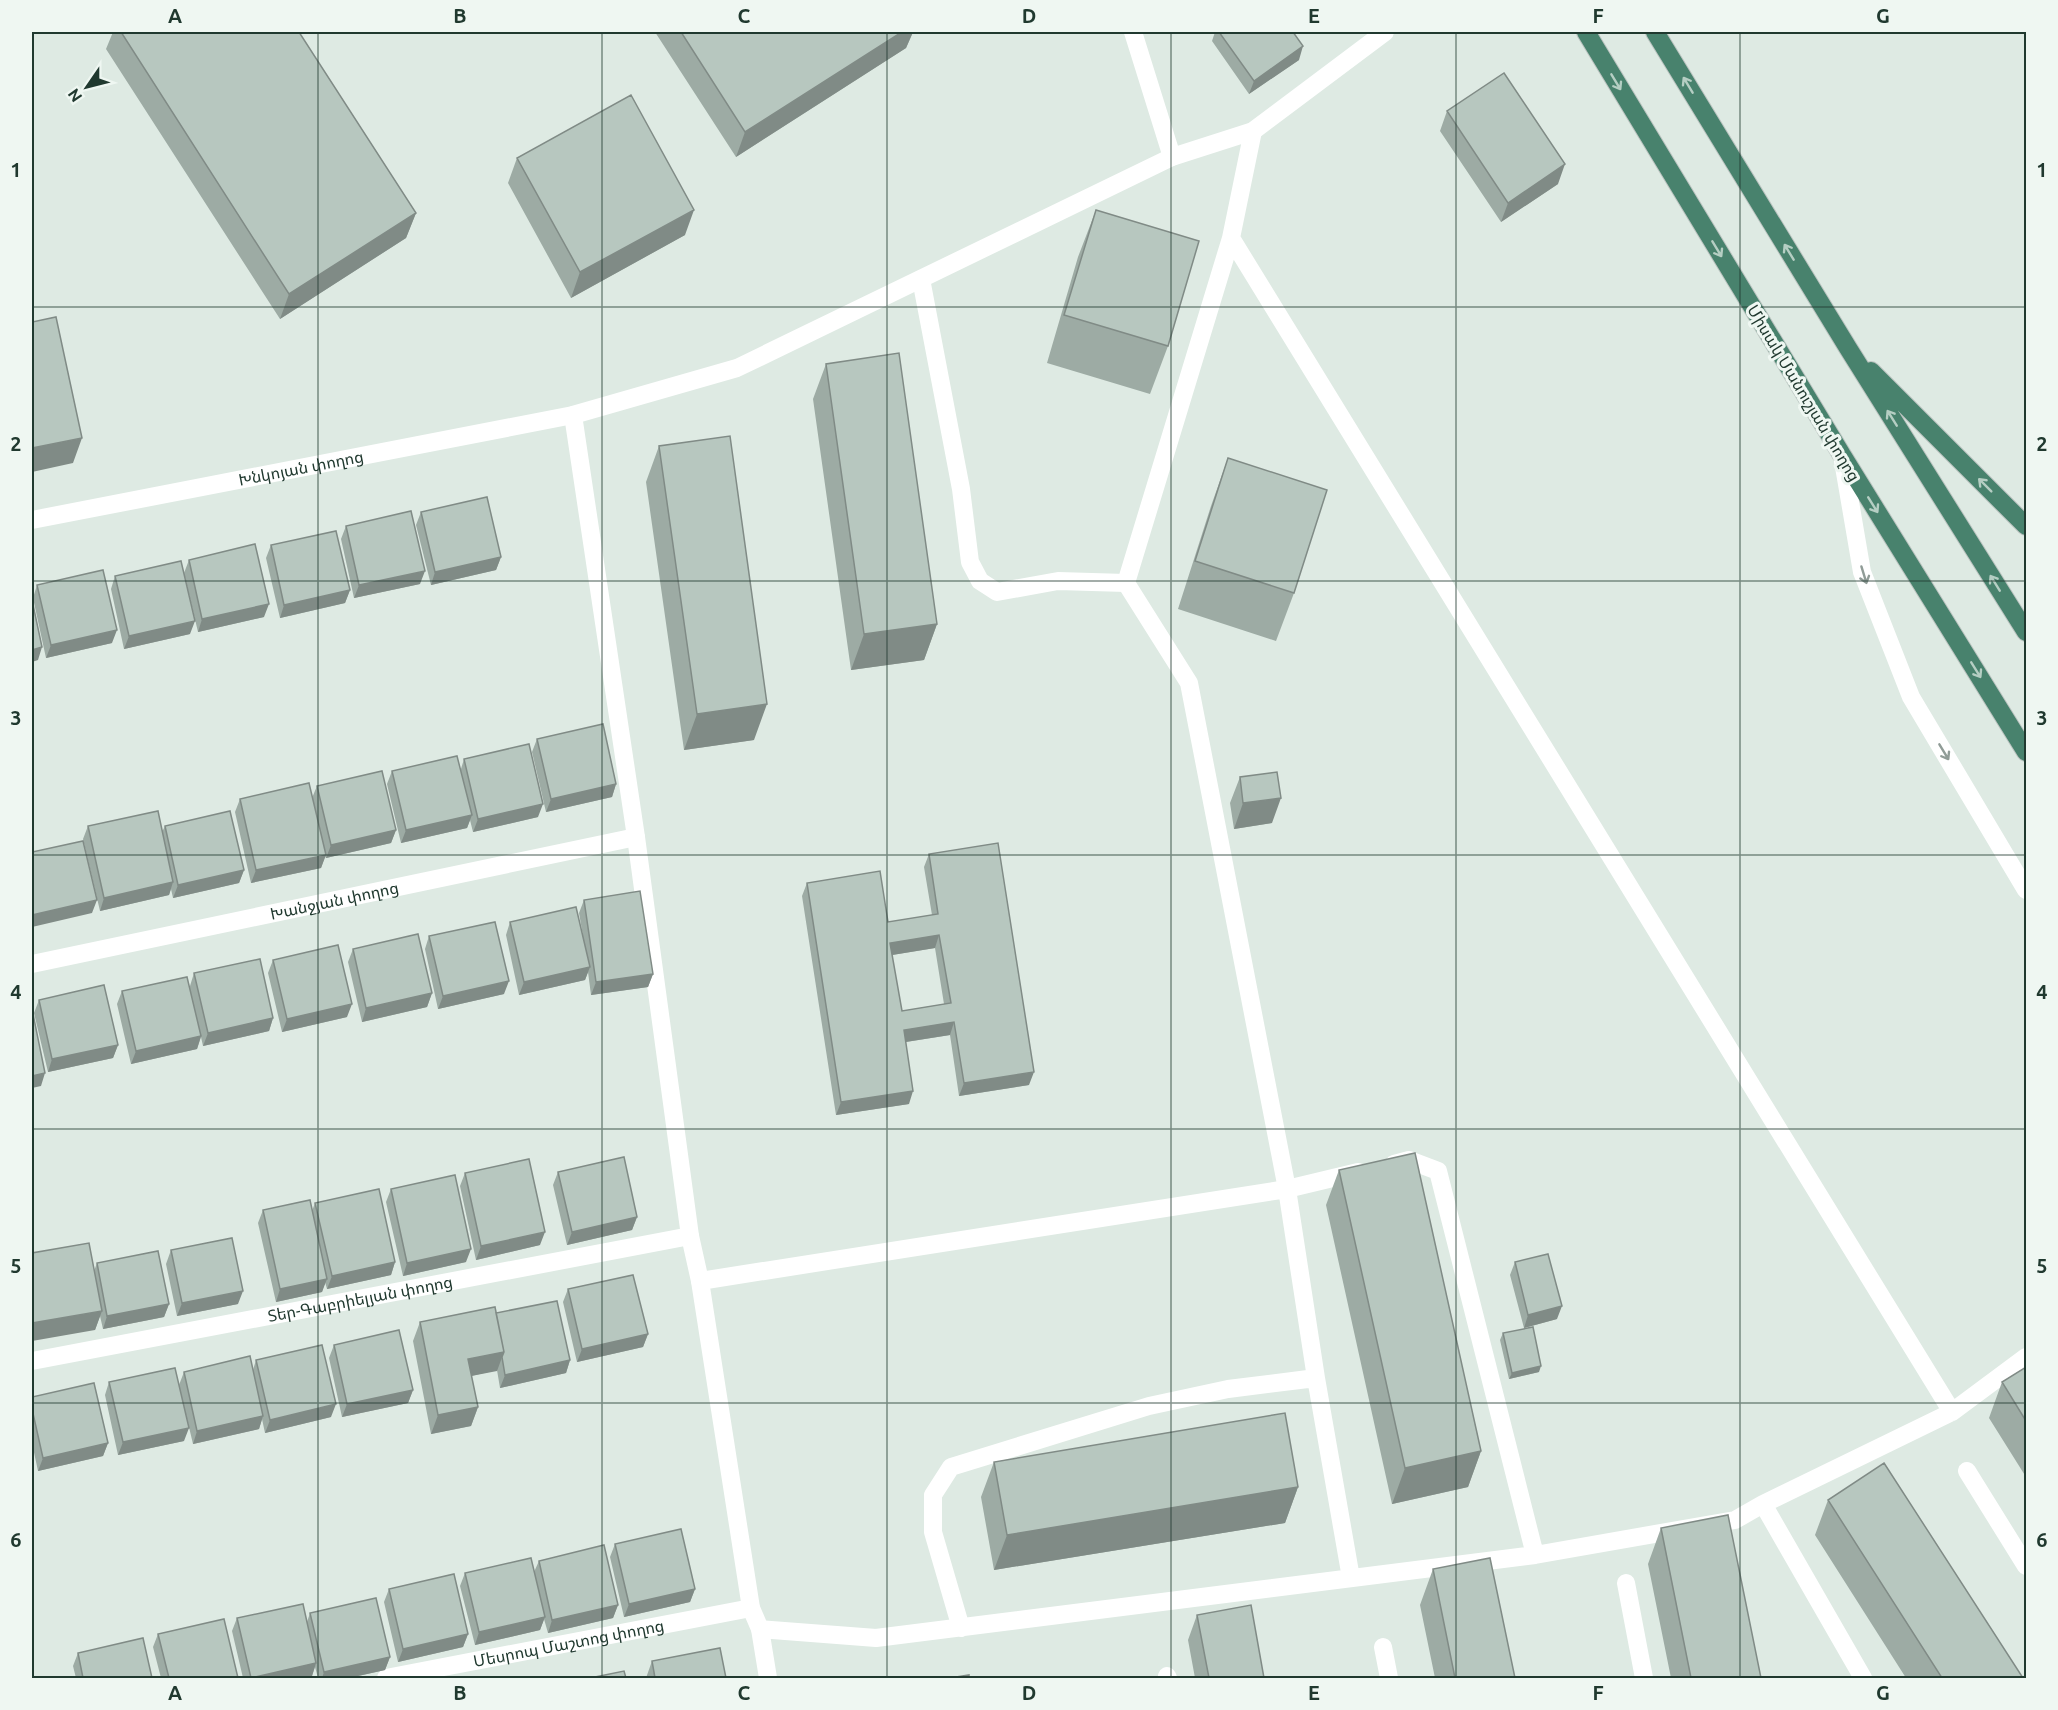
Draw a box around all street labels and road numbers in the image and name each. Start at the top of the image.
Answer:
street label: Միսակ Մանուշյան փողոց [1743,302,1864,485]
street label: Խնկոյան փողոց [237,447,365,489]
street label: Խանջյան փողոց [269,878,400,923]
street label: Տեր-Գաբրիելյան փողոց [266,1272,454,1325]
street label: Մեսրոպ Մաշտոց փողոց [472,1616,666,1670]

